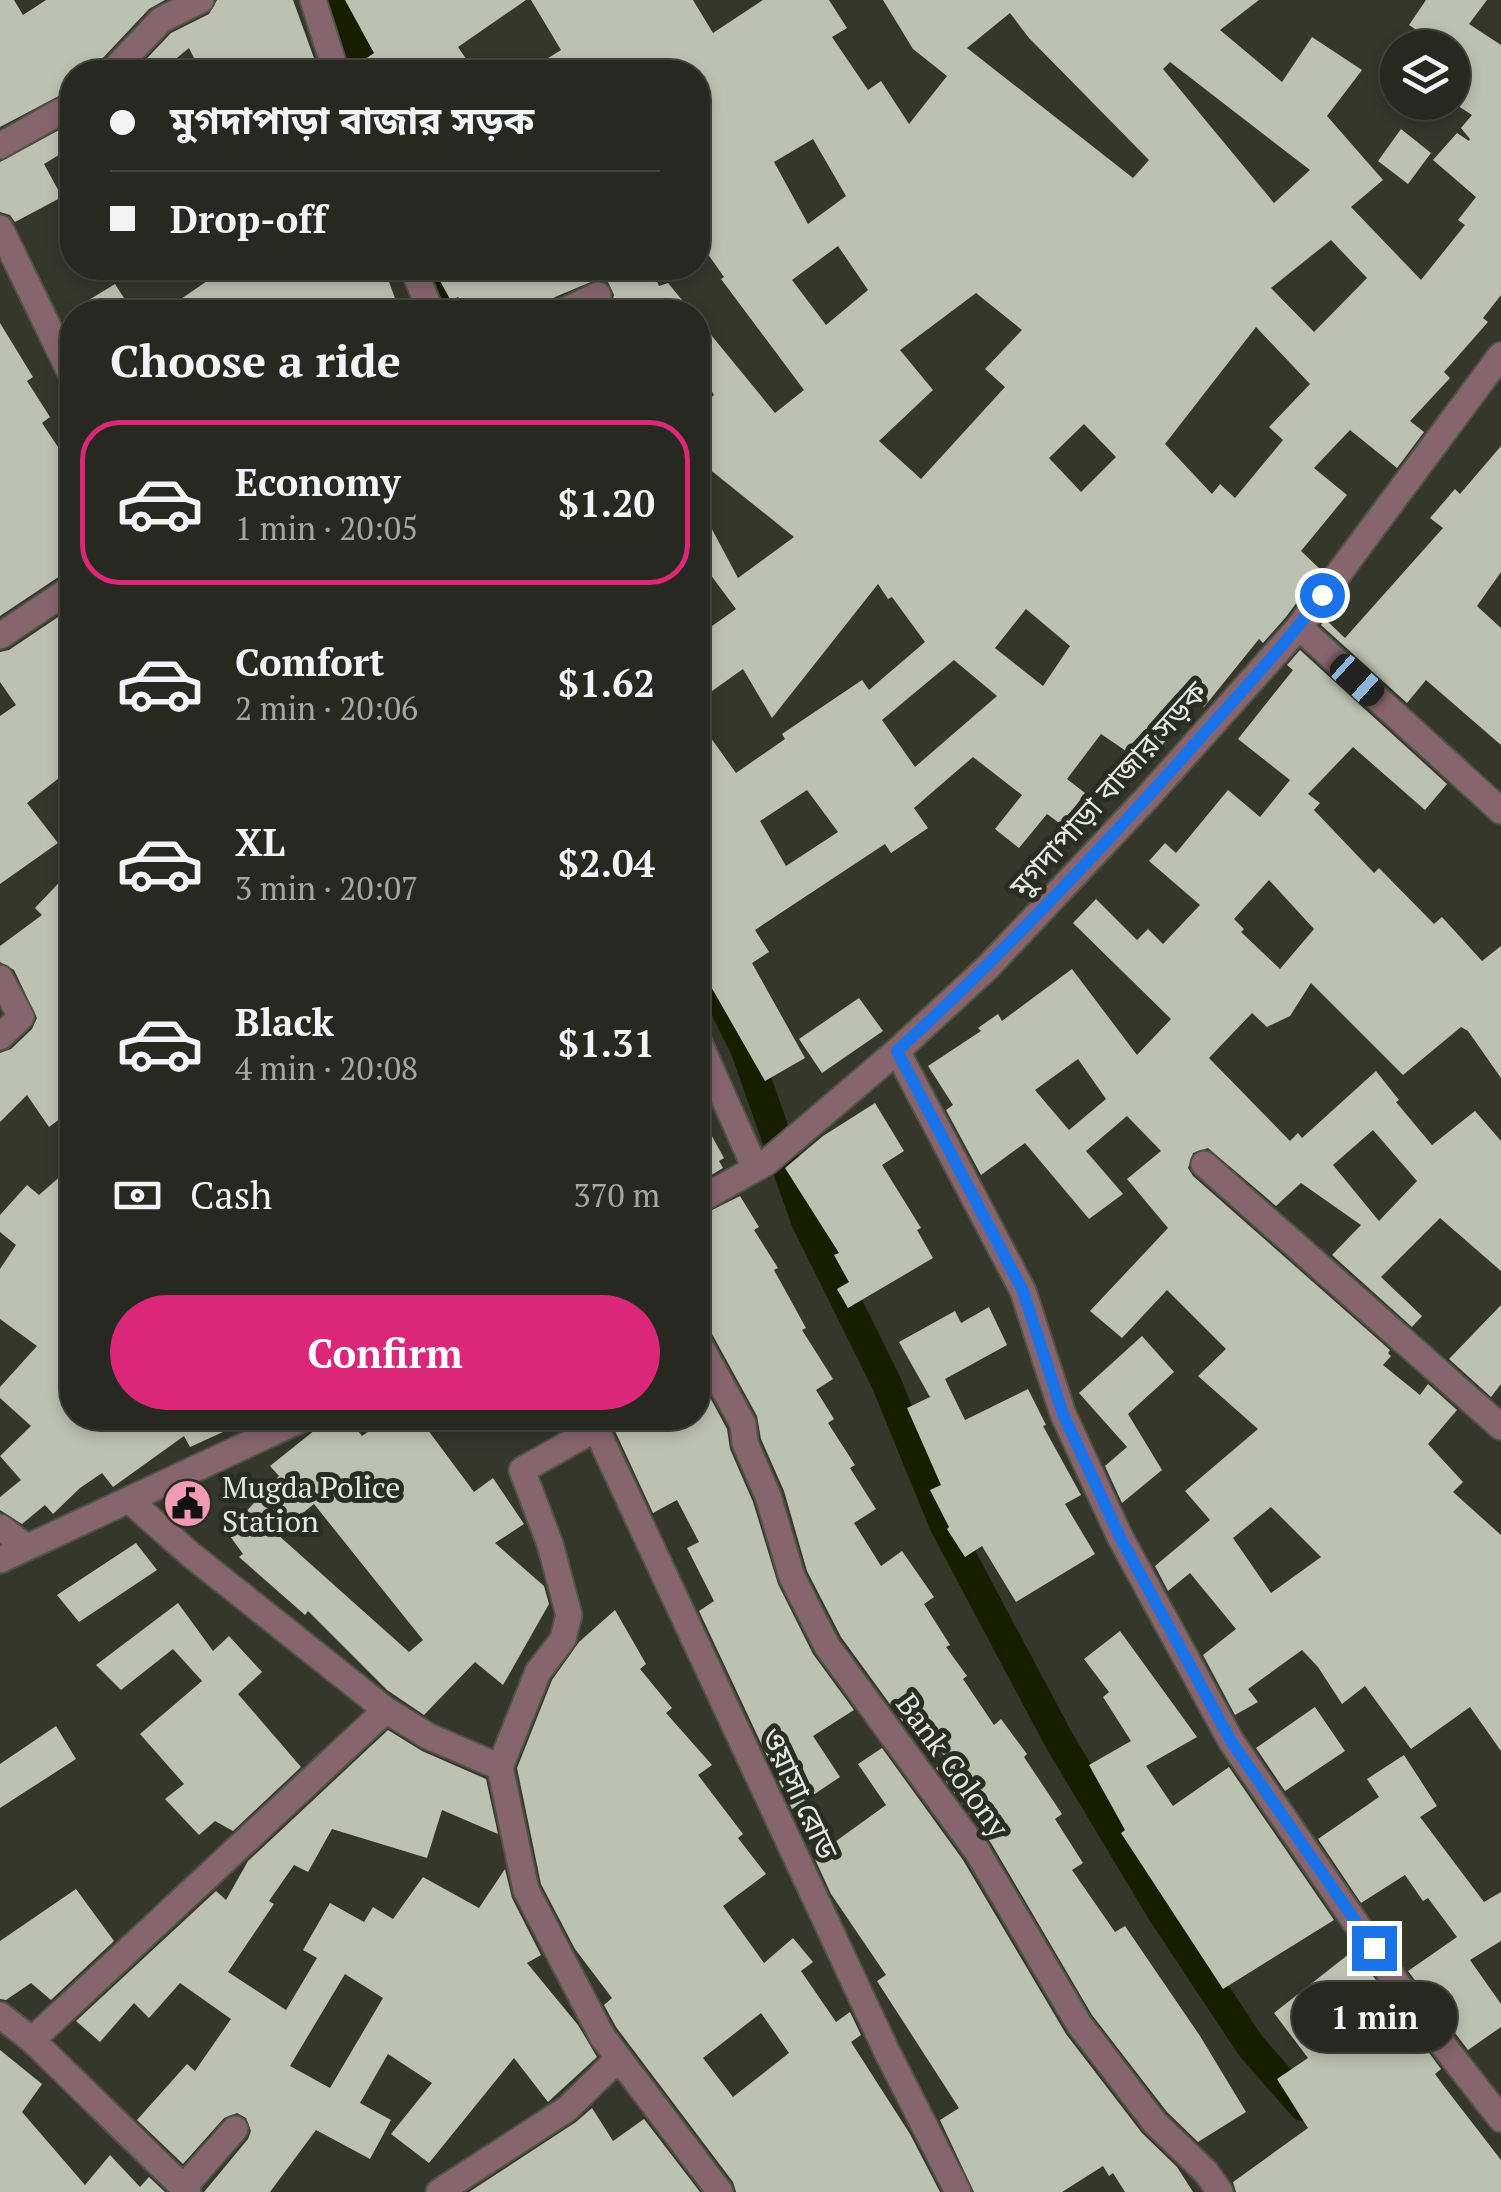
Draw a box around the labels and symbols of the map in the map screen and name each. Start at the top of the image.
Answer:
route start [1300,573,1345,618]
car [1325,649,1389,711]
street label: মুগদাপাড়া বাজার সড়ক [1000,672,1216,906]
place label: Mugda Police Station [222,1467,400,1541]
public building icon: Mugda Police Station [161,1478,213,1530]
street label: Bank Colony [887,1685,1019,1845]
street label: ওয়াসা রোড [752,1721,848,1866]
route end [1352,1926,1397,1971]
callout: 1 min [1292,1983,1456,2053]

